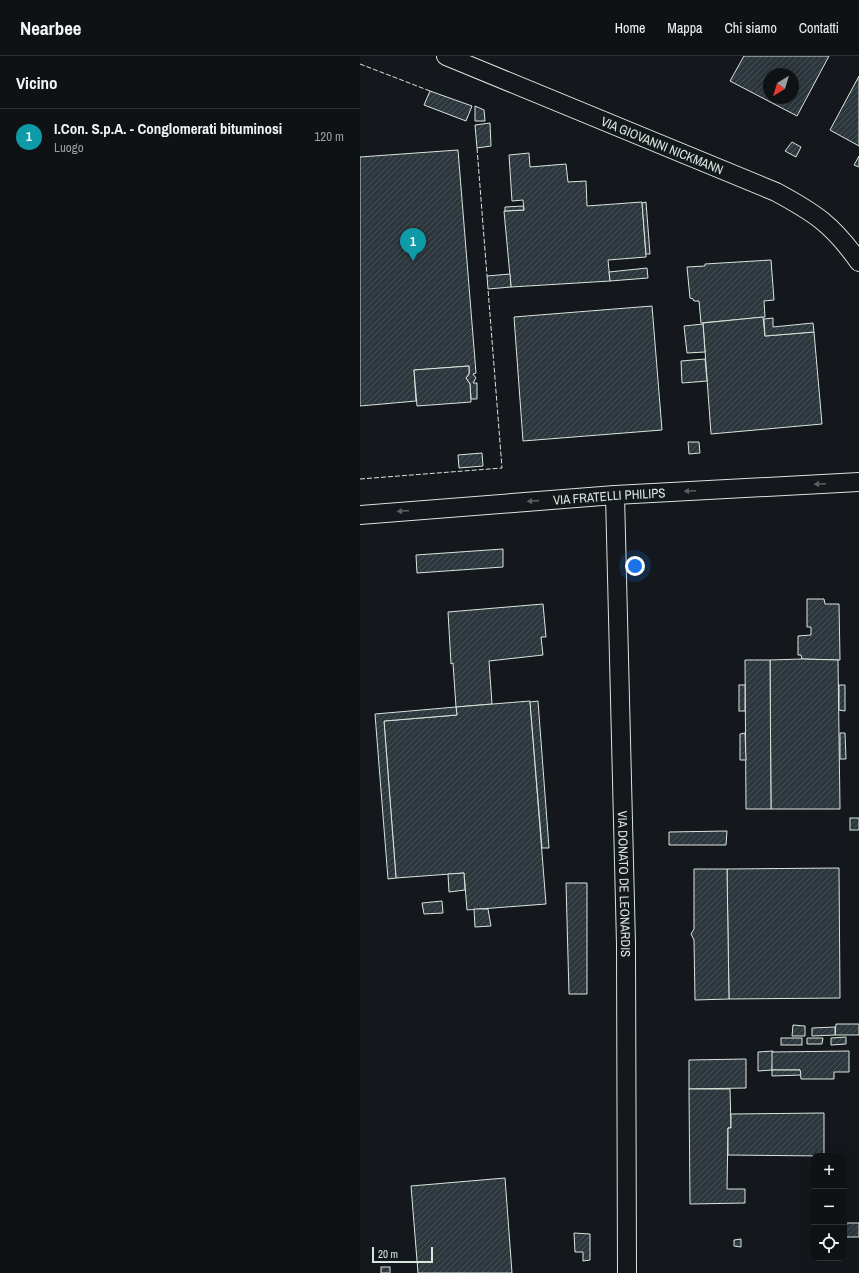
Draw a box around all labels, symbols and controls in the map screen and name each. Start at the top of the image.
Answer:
text: Nearbee [20,15,81,41]
text: Home [615,19,645,37]
text: Mappa [667,19,702,37]
text: Chi siamo [724,19,777,37]
text: Contatti [799,19,839,37]
north arrow [763,68,799,104]
text: Vicino [16,71,58,94]
street label: VIA GIOVANNI NICKMANN [599,112,726,178]
text: I.Con. S.p.A. - Conglomerati bituminosi [54,118,282,139]
text: 1 [26,128,32,145]
text: 120 m [314,128,344,145]
text: Luogo [54,139,84,156]
pin: 1 [400,228,426,261]
one-way arrow [814,480,826,487]
street label: VIA FRATELLI PHILIPS [552,484,666,508]
one-way arrow [684,487,696,494]
one-way arrow [527,498,539,505]
one-way arrow [397,508,409,515]
your location [625,556,645,576]
street label: VIA DONATO DE LEONARDIS [614,810,635,957]
map controls [811,1153,847,1261]
button: + [811,1153,847,1189]
button: − [811,1189,847,1225]
button: locate [811,1225,847,1261]
scale bar [372,1245,433,1264]
text: 20 m [378,1247,398,1261]

